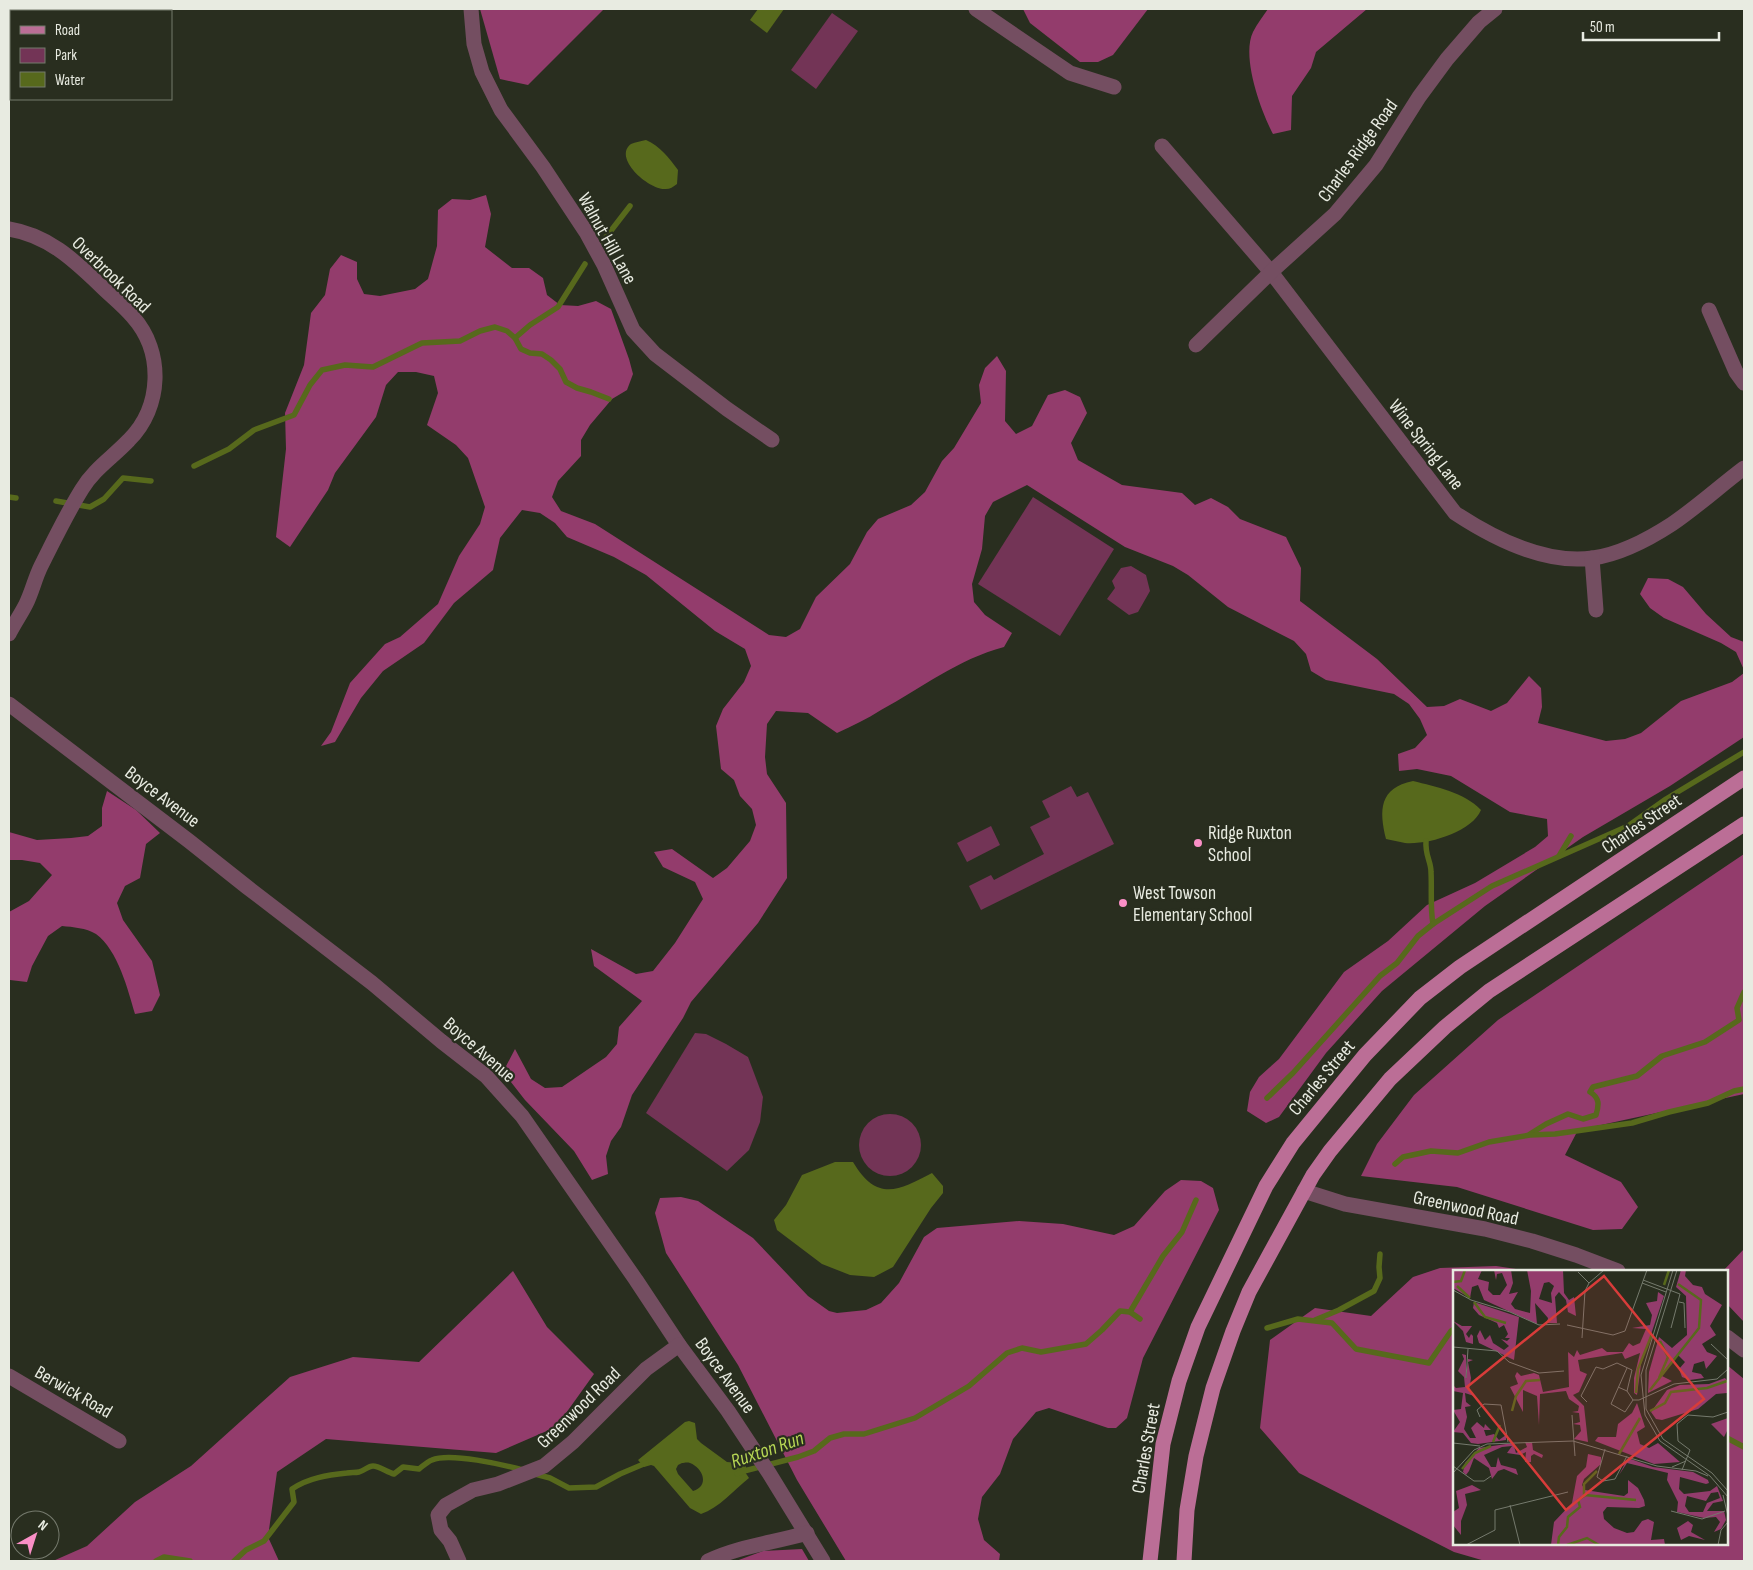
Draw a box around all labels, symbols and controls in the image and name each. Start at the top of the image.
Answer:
legend [10,10,172,100]
scale bar [1583,10,1719,42]
text: 50 m [1590,18,1615,37]
text: Road [55,21,80,40]
text: Park [55,46,77,65]
text: Water [55,71,86,90]
street label: Charles Ridge Road [1313,95,1403,207]
street label: Walnut Hill Lane [572,189,641,288]
street label: Overbrook Road [67,232,155,318]
street label: Wine Spring Lane [1383,395,1468,495]
street label: Boyce Avenue [120,762,204,833]
street label: Charles Street [1598,789,1686,859]
place label: Ridge Ruxton School [1208,822,1292,867]
marker: Ridge Ruxton School [1192,837,1204,849]
place label: West Towson Elementary School [1133,882,1252,927]
marker: West Towson Elementary School [1117,897,1129,909]
street label: Boyce Avenue [438,1013,520,1088]
street label: Charles Street [1284,1035,1360,1120]
street label: Greenwood Road [1411,1186,1520,1231]
inset map [1453,1270,1728,1545]
street label: Boyce Avenue [690,1334,760,1418]
street label: Berwick Road [30,1361,116,1424]
street label: Greenwood Road [533,1363,626,1454]
street label: Charles Street [1127,1401,1166,1495]
water label: Ruxton Run [728,1426,807,1474]
north arrow [10,1510,60,1560]
text: N [35,1516,51,1534]

